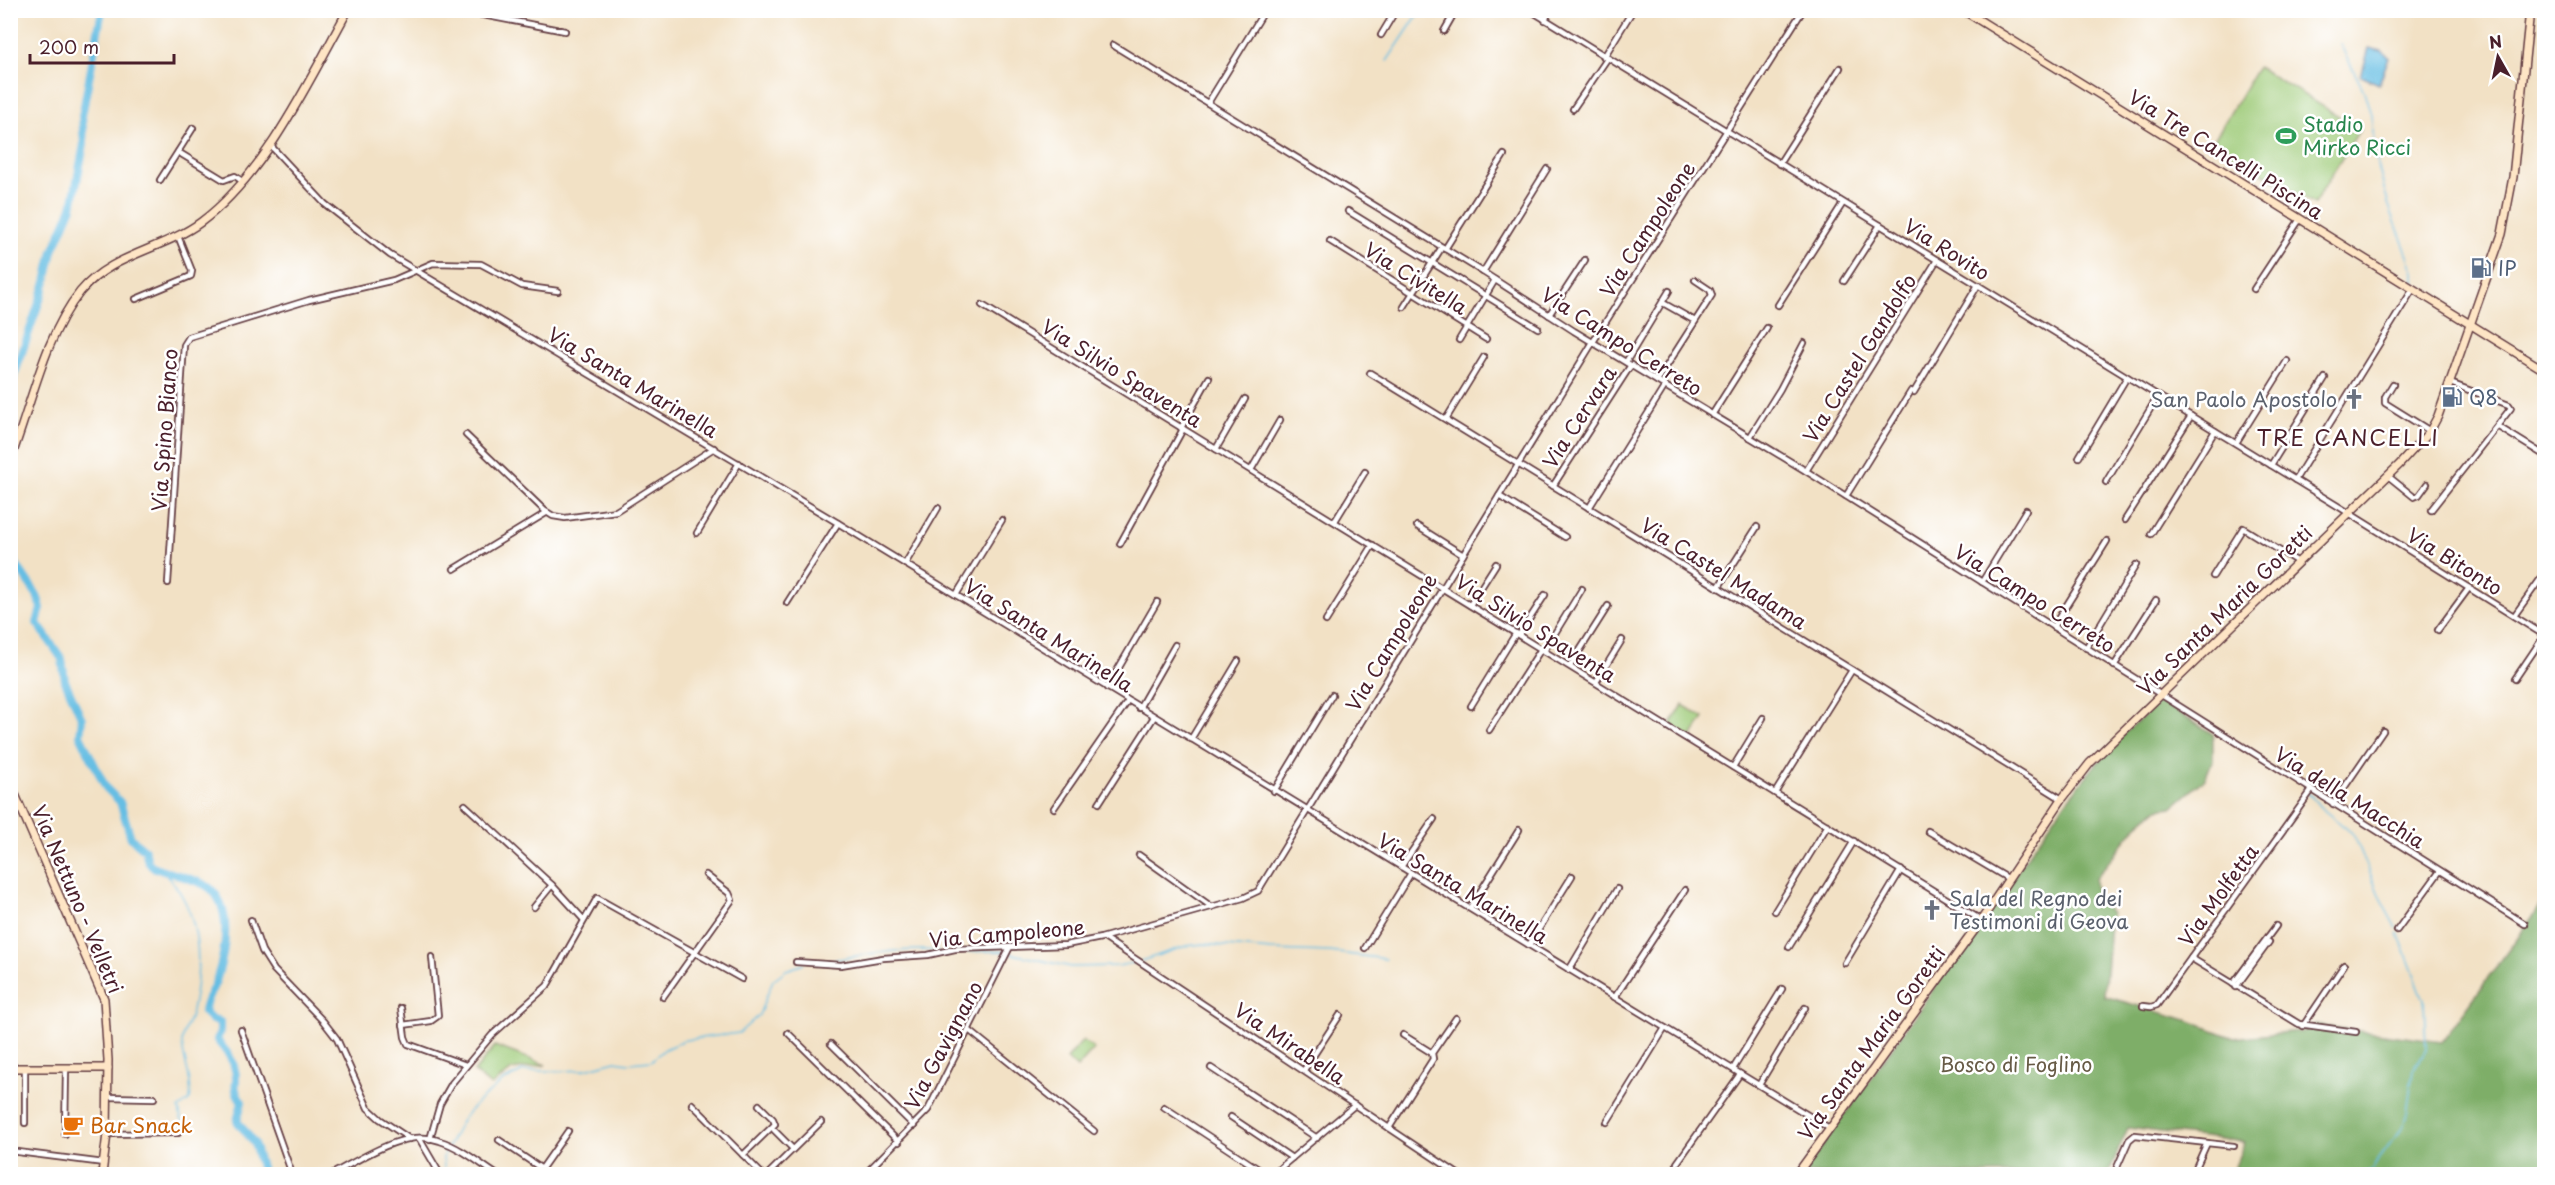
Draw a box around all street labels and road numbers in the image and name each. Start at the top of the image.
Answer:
street label: Via Tre Cancelli Piscina [2123,82,2330,227]
street label: Via Campoleone [1592,155,1702,303]
street label: Via Rovito [1898,211,1996,287]
street label: Via Civitella [1358,234,1474,322]
street label: Via Castel Gandolfo [1795,268,1923,448]
street label: Via Campo Cerreto [1536,279,1708,403]
street label: Via Silvio Spaventa [1036,311,1209,435]
street label: Via Santa Marinella [542,319,724,445]
street label: Via Spino Bianco [143,348,185,512]
street label: Via Cervara [1535,359,1624,474]
street label: Via Castel Madama [1635,510,1813,637]
street label: Via Santa Maria Goretti [2129,518,2319,702]
street label: Via Bitonto [2401,520,2509,602]
street label: Via Campo Cerreto [1949,536,2121,660]
street label: Via Silvio Spaventa [1450,566,1623,690]
street label: Via Campoleone [1338,567,1444,717]
street label: Via Santa Marinella [959,571,1140,699]
street label: Via della Macchia [2269,739,2432,856]
street label: Via Nettuno - Velletri [25,800,131,998]
street label: Via Santa Marinella [1372,825,1554,951]
street label: Via Molfetta [2171,837,2266,952]
street label: Via Campoleone [928,911,1086,955]
street label: Via Santa Maria Goretti [1790,940,1952,1146]
street label: Via Gavignano [896,975,990,1115]
street label: Via Mirabella [1228,995,1352,1092]

